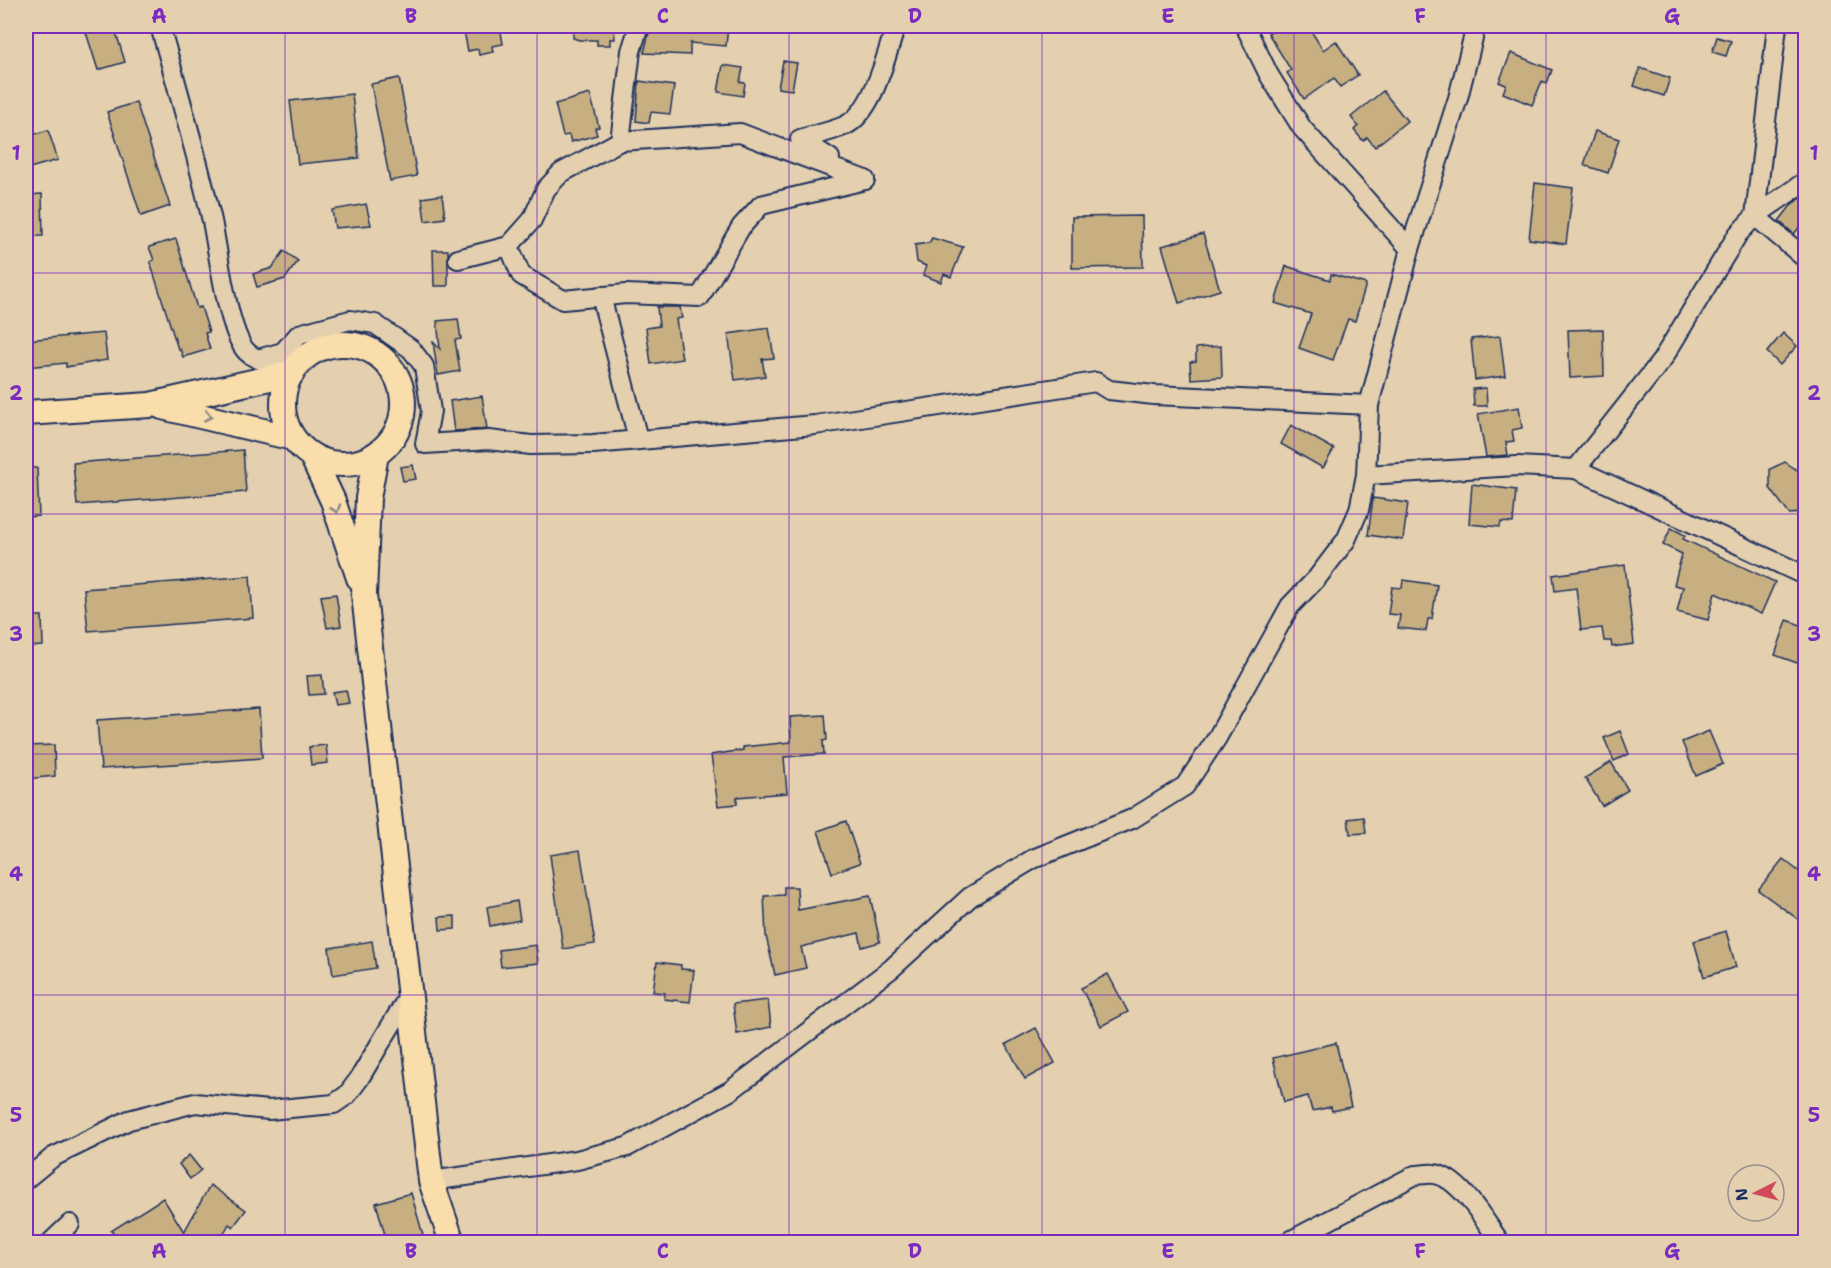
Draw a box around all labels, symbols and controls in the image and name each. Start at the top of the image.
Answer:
text: A [151,3,167,29]
text: B [405,3,417,29]
text: C [657,3,669,29]
text: D [908,3,922,29]
text: E [1161,3,1175,29]
text: F [1414,3,1426,29]
text: G [1664,3,1680,29]
text: 1 [11,140,21,166]
text: 1 [1809,140,1819,166]
text: 2 [9,380,23,406]
text: 2 [1807,380,1821,406]
one-way arrow [203,409,213,422]
one-way arrow [329,503,342,514]
text: 3 [9,621,23,647]
text: 3 [1807,621,1821,647]
text: 4 [9,861,23,887]
text: 4 [1807,861,1821,887]
text: 5 [10,1102,22,1128]
text: 5 [1808,1102,1820,1128]
north arrow [1726,1163,1786,1223]
text: N [1730,1187,1753,1202]
text: A [151,1238,167,1264]
text: B [405,1238,417,1264]
text: C [657,1238,669,1264]
text: D [908,1238,922,1264]
text: E [1161,1238,1175,1264]
text: F [1414,1238,1426,1264]
text: G [1664,1238,1680,1264]

